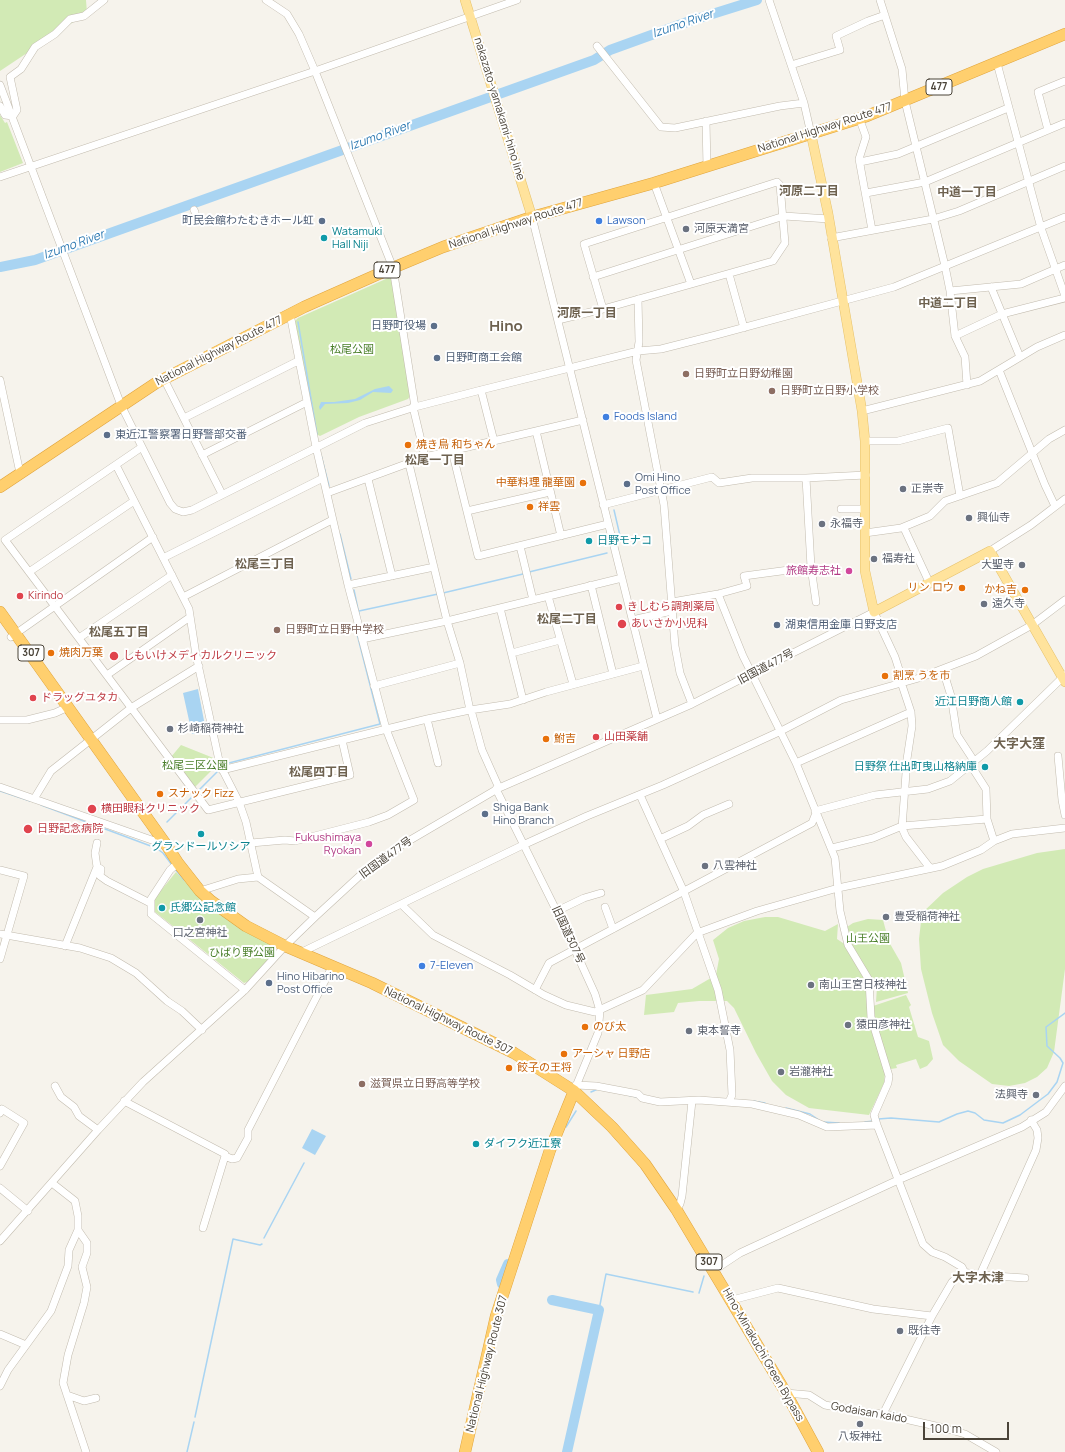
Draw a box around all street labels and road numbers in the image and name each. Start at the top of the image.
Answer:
street label: nakazato-yamakami-hino line [471,36,527,182]
road number: 477 [926,79,952,95]
street label: National Highway Route 477 [756,100,894,156]
street label: National Highway Route 477 [447,196,585,252]
road number: 477 [374,262,400,278]
street label: National Highway Route 477 [154,313,284,389]
road number: 307 [18,645,44,661]
street label: 旧国道477号 [736,647,796,687]
street label: 旧国道477号 [357,834,415,882]
street label: 旧国道307号 [549,904,587,966]
street label: National Highway Route 307 [382,984,514,1058]
road number: 307 [696,1254,722,1270]
street label: Hino-Minakuchi Green Bypass [719,1286,807,1424]
street label: National Highway Route 307 [464,1294,510,1434]
street label: Godaisan kaido [830,1400,908,1426]

